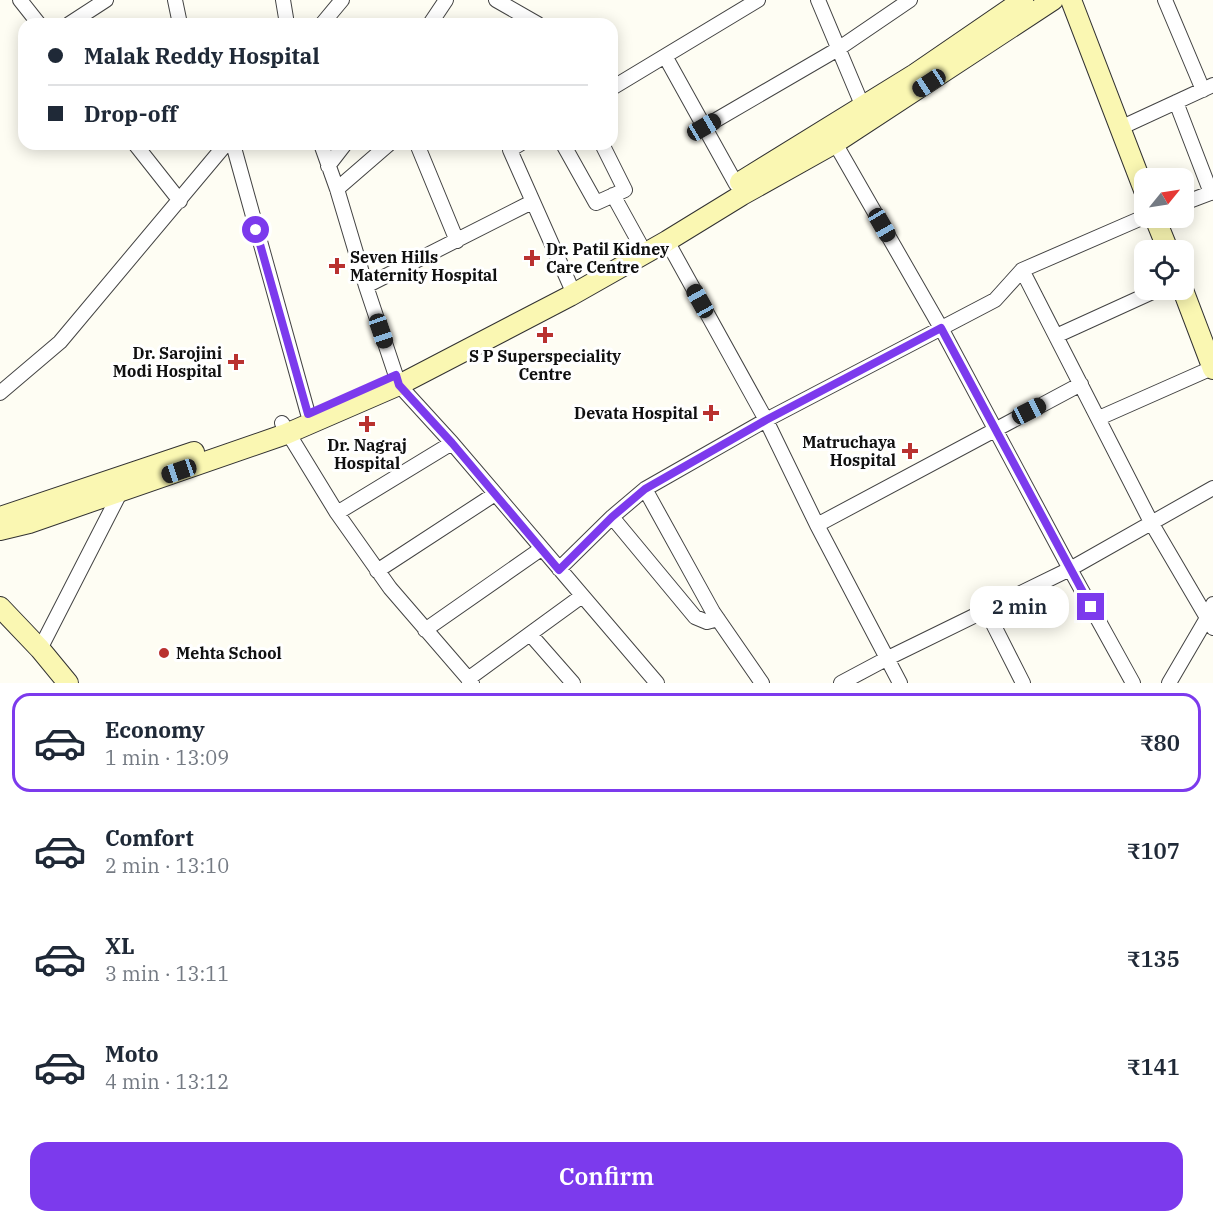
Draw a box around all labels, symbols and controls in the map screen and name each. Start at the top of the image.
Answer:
text: Malak Reddy Hospital [84,41,320,70]
car [909,66,949,100]
text: Drop-off [84,99,178,128]
car [684,110,724,144]
north arrow [1134,168,1194,228]
map controls [1134,168,1194,300]
car [865,205,899,245]
route start [242,216,269,243]
place label: Dr. Patil Kidney Care Centre [546,239,670,277]
button: locate [1134,240,1194,300]
place label: Seven Hills Maternity Hospital [350,247,497,285]
marker: Dr. Patil Kidney Care Centre [523,249,541,267]
marker: Seven Hills Maternity Hospital [328,257,346,275]
car [683,281,717,321]
car [367,311,395,351]
marker: S P Superspeciality Centre [536,326,554,344]
place label: Dr. Sarojini Modi Hospital [113,343,222,381]
place label: S P Superspeciality Centre [469,346,622,384]
marker: Dr. Sarojini Modi Hospital [227,353,245,371]
car [1009,395,1049,427]
place label: Devata Hospital [574,403,698,423]
marker: Devata Hospital [702,404,720,422]
marker: Dr. Nagraj Hospital [358,415,376,433]
place label: Matruchaya Hospital [802,432,896,470]
place label: Dr. Nagraj Hospital [327,435,407,473]
marker: Matruchaya Hospital [901,442,919,460]
car [159,457,199,485]
callout: 2 min [971,586,1070,628]
text: 2 min [992,593,1047,620]
route end [1077,593,1104,620]
place label: Mehta School [176,643,282,663]
marker: Mehta School [157,646,171,660]
text: Economy [105,715,205,744]
icon: car [33,716,87,770]
text: ₹80 [1140,728,1180,757]
text: 1 min · 13:09 [105,744,229,771]
text: Comfort [105,823,194,852]
icon: car [33,824,87,878]
text: ₹107 [1127,836,1180,865]
text: 2 min · 13:10 [105,852,229,879]
text: XL [105,931,135,960]
icon: car [33,932,87,986]
text: ₹135 [1127,944,1180,973]
text: 3 min · 13:11 [105,960,229,987]
text: Moto [105,1039,159,1068]
icon: car [33,1040,87,1094]
text: ₹141 [1127,1052,1180,1081]
text: 4 min · 13:12 [105,1068,229,1095]
button: Confirm [30,1142,1183,1211]

